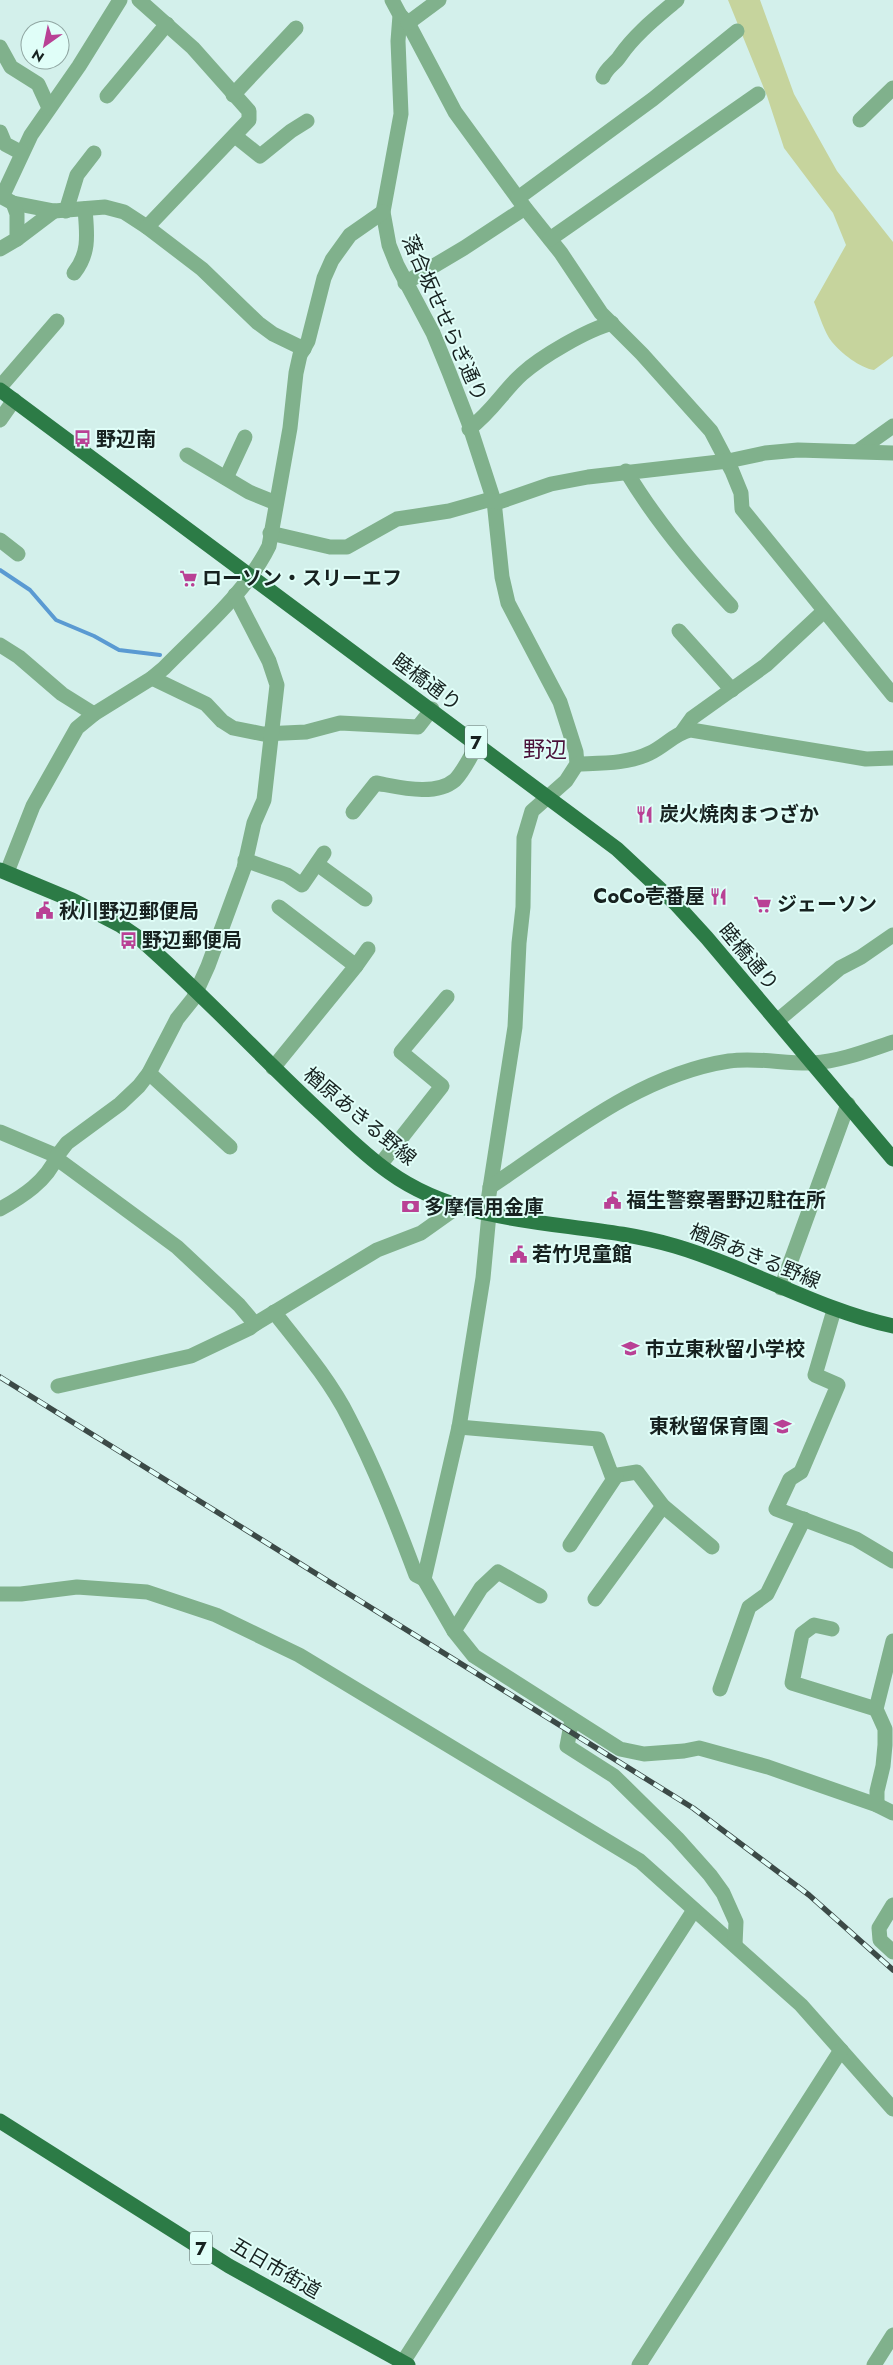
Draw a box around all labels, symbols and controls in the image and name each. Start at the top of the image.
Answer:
north arrow [20,20,70,70]
text: N [28,44,48,67]
street label: 落合坂せせらぎ通り [395,230,494,406]
place label: 野辺南 [96,425,156,454]
bus stop icon: 野辺南 [72,429,92,449]
place label: ローソン・スリーエフ [202,564,402,593]
supermarket icon: ローソン・スリーエフ [178,568,198,588]
street label: 睦橋通り [386,647,467,718]
road number: 7 [465,726,487,759]
district label: 野辺 [523,733,567,765]
place label: 炭火焼肉まつざか [659,800,819,829]
restaurant icon: 炭火焼肉まつざか [635,804,655,824]
place label: CoCo壱番屋 [593,882,705,911]
restaurant icon: CoCo壱番屋 [709,886,729,906]
place label: ジェーソン [777,890,877,919]
supermarket icon: ジェーソン [753,894,773,914]
place label: 秋川野辺郵便局 [59,897,199,926]
public building icon: 秋川野辺郵便局 [35,901,55,921]
street label: 睦橋通り [712,917,785,997]
place label: 野辺郵便局 [142,926,242,955]
bus stop icon: 野辺郵便局 [118,930,138,950]
street label: 楢原あきる野線 [297,1060,422,1172]
place label: 福生警察署野辺駐在所 [626,1186,826,1215]
public building icon: 福生警察署野辺駐在所 [602,1190,622,1210]
place label: 多摩信用金庫 [424,1193,544,1222]
bank icon: 多摩信用金庫 [400,1197,420,1217]
street label: 楢原あきる野線 [685,1217,825,1296]
place label: 若竹児童館 [532,1240,632,1269]
public building icon: 若竹児童館 [508,1244,528,1264]
place label: 市立東秋留小学校 [645,1335,805,1364]
school or university icon: 市立東秋留小学校 [621,1339,641,1359]
place label: 東秋留保育園 [649,1412,769,1441]
school or university icon: 東秋留保育園 [773,1416,793,1436]
street label: 五日市街道 [225,2231,326,2306]
road number: 7 [190,2232,212,2264]

